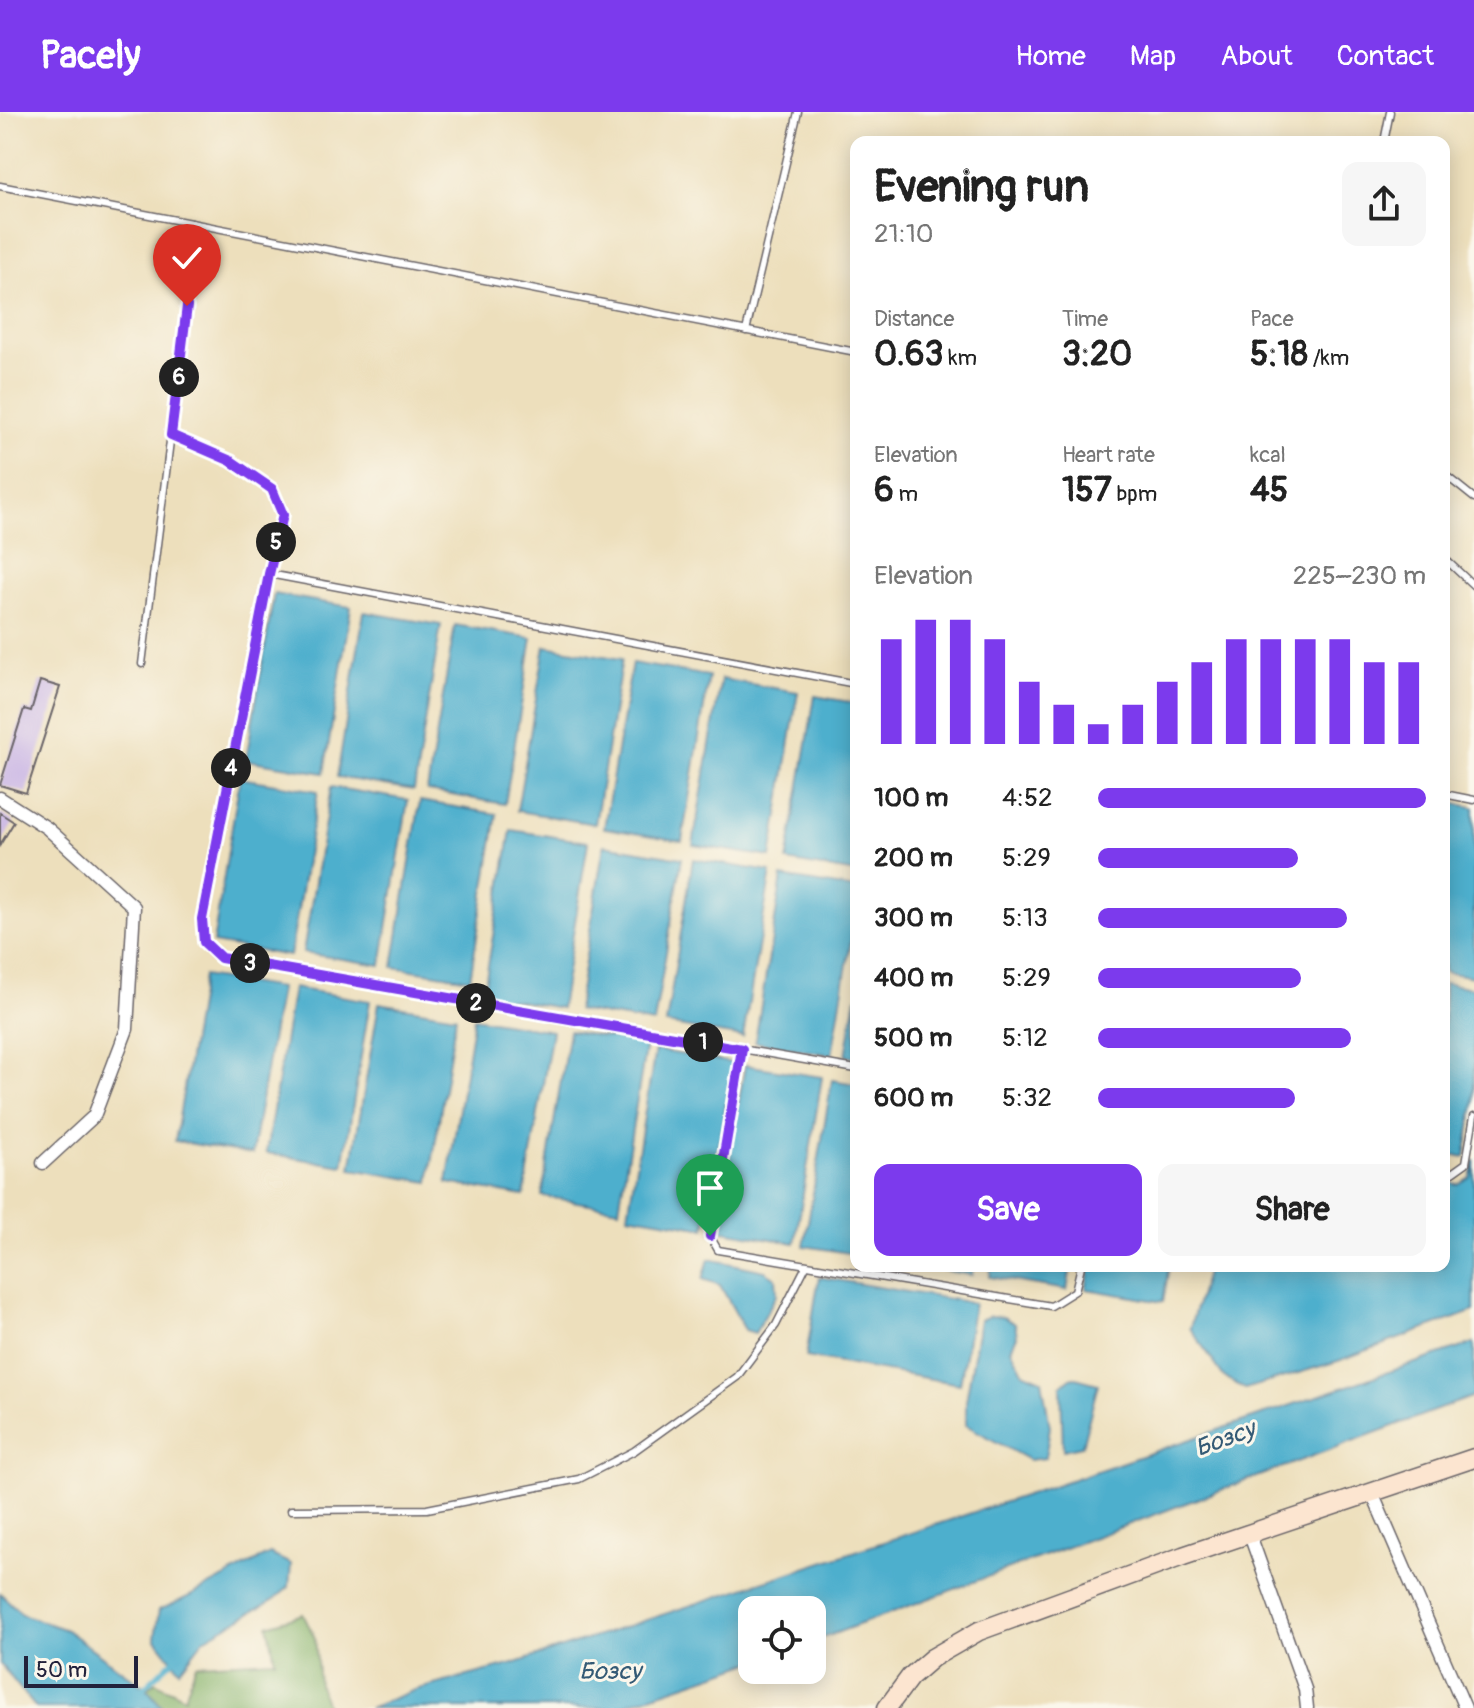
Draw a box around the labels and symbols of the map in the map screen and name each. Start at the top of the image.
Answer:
pin [153,224,221,306]
pin: 6 [159,357,199,397]
pin: 5 [256,522,296,562]
pin: 4 [211,748,251,788]
pin: 3 [230,943,270,983]
pin: 2 [456,983,496,1023]
pin: 1 [683,1022,723,1062]
pin [676,1154,744,1236]
water label: Бозсу [1191,1414,1261,1463]
scale bar [24,1652,138,1688]
water label: Бозсу [579,1657,643,1686]

